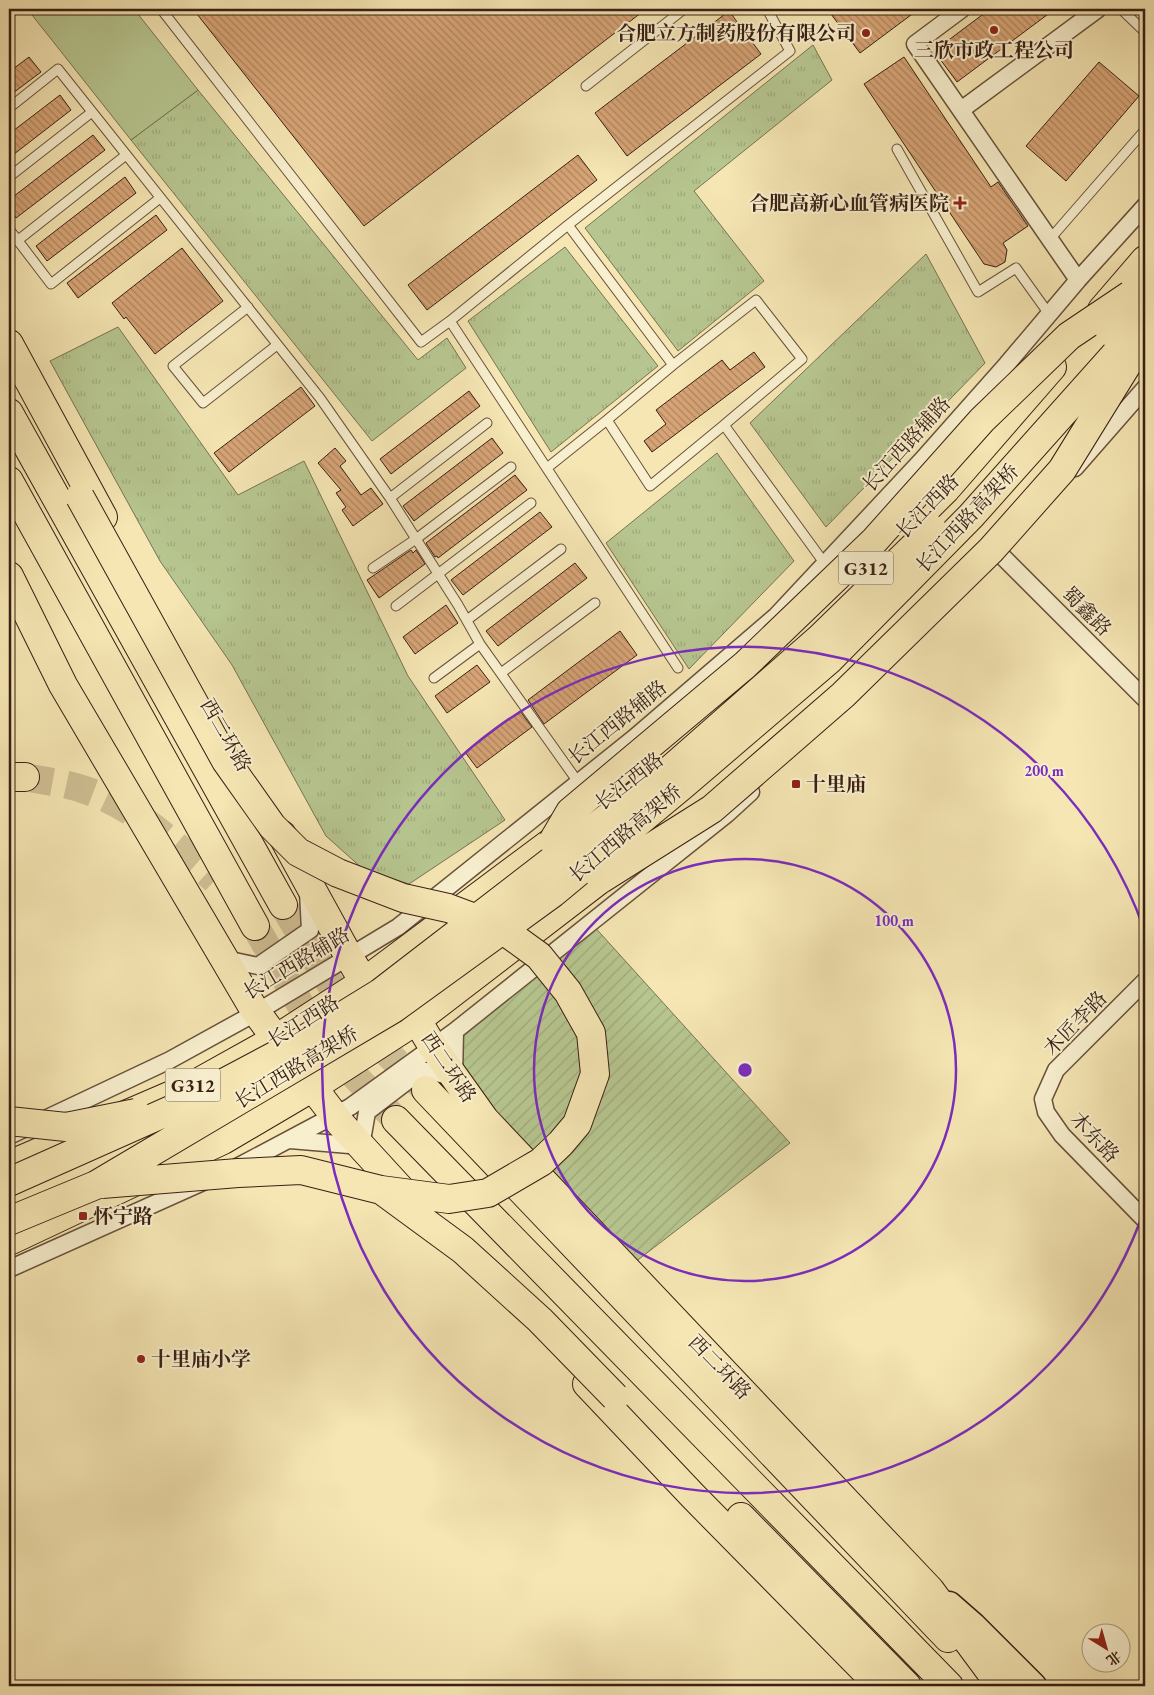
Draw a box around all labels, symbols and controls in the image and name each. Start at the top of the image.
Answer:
place label: 合肥立方制药股份有限公司 [616,20,856,46]
marker: 三欣市政工程公司 [988,24,1000,36]
marker: 合肥立方制药股份有限公司 [860,27,872,39]
place label: 三欣市政工程公司 [914,37,1074,63]
place label: 合肥高新心血管病医院 [749,190,949,216]
marker: 合肥高新心血管病医院 [953,196,967,210]
street label: 长江西路辅路 [856,391,956,497]
street label: 长江西路高架桥 [910,458,1024,578]
street label: 长江西路 [890,468,964,544]
road number: G312 [838,552,894,584]
street label: 蜀鑫路 [1057,581,1117,641]
street label: 长江西路辅路 [562,674,672,770]
street label: 西二环路 [195,694,257,776]
street label: 长江西路 [589,746,669,816]
text: 200 m [1024,761,1064,780]
place label: 十里庙 [806,771,866,797]
street label: 长江西路高架桥 [563,778,687,888]
marker: 十里庙 [790,778,802,790]
text: 100 m [874,911,914,930]
street label: 长江西路辅路 [238,921,354,1005]
street label: 木匠李路 [1038,985,1112,1061]
street label: 长江西路 [262,989,344,1053]
street label: 长江西路高架桥 [229,1020,363,1114]
street label: 西二环路 [416,1027,482,1107]
centre of rings [736,1061,754,1079]
road number: G312 [166,1068,220,1102]
street label: 木东路 [1065,1106,1125,1168]
place label: 怀宁路 [93,1203,153,1229]
marker: 怀宁路 [77,1210,89,1222]
street label: 西二环路 [683,1329,757,1405]
place label: 十里庙小学 [151,1346,251,1372]
marker: 十里庙小学 [135,1353,147,1365]
north arrow [1082,1622,1132,1672]
text: 北 [1103,1647,1125,1670]

